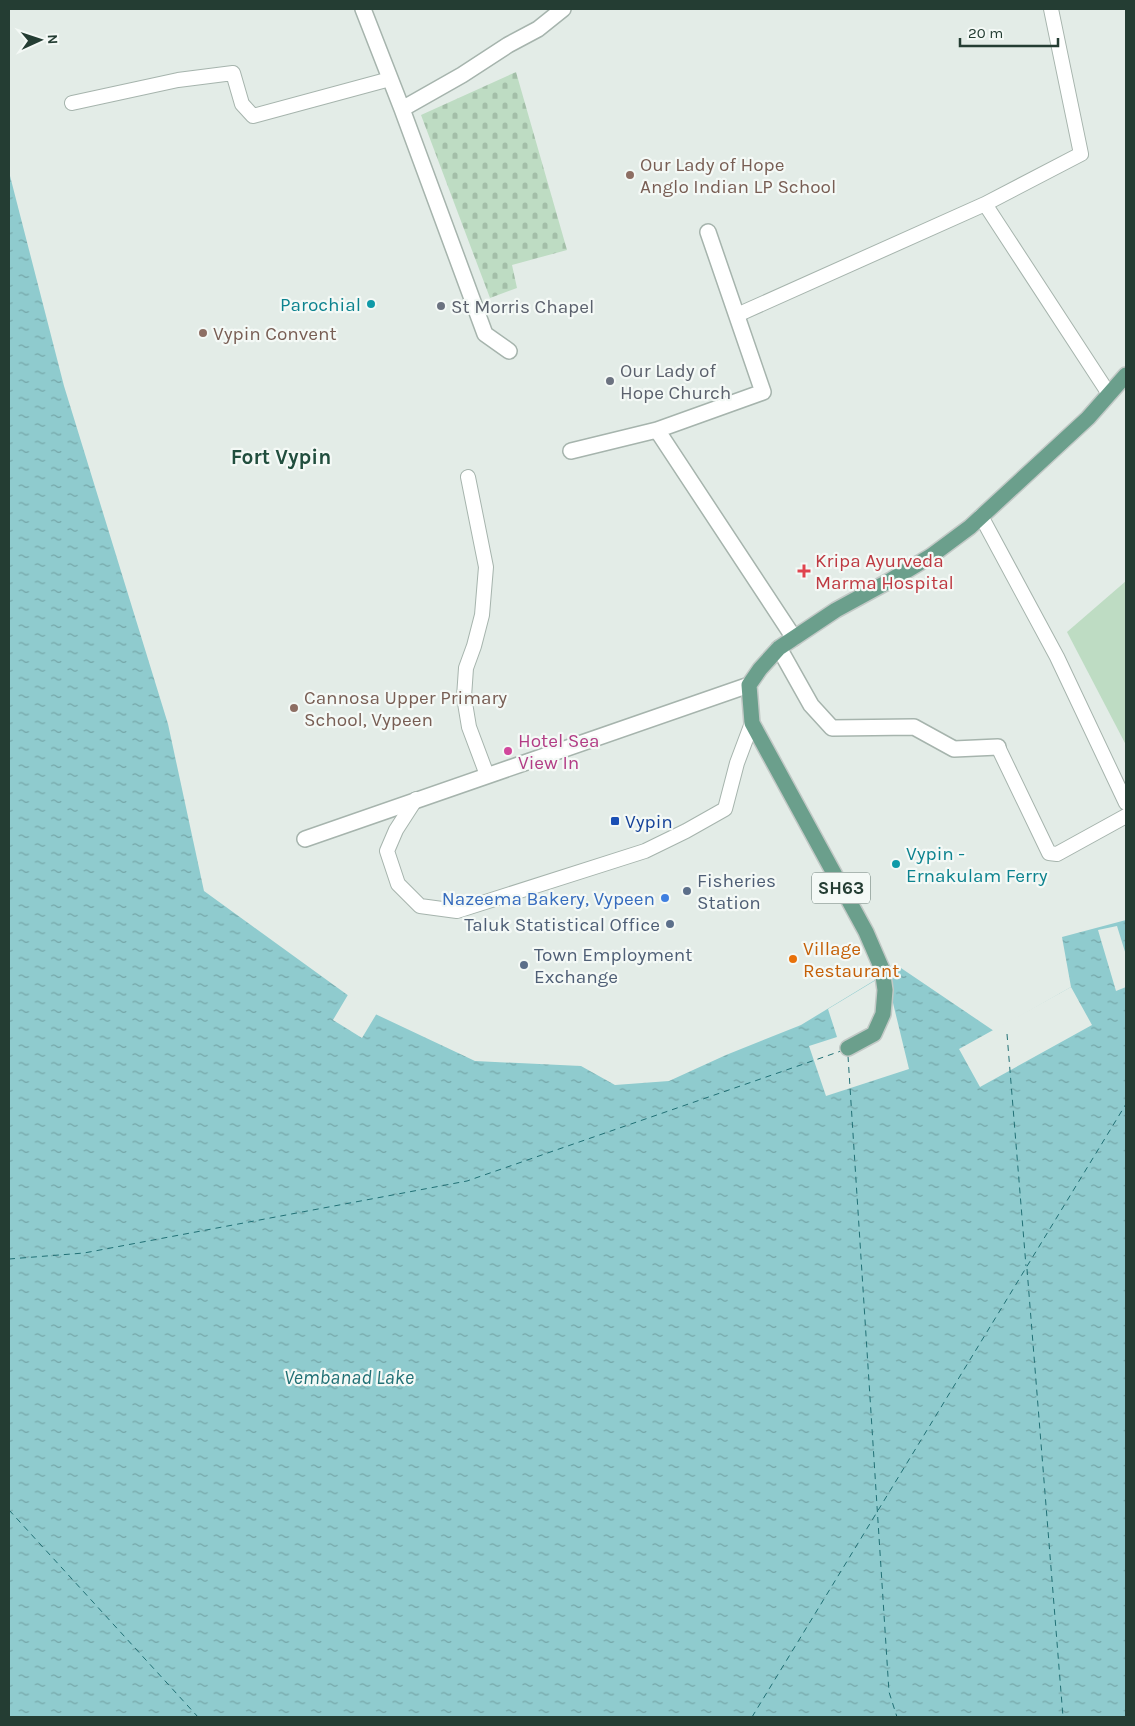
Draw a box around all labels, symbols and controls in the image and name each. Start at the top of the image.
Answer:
north arrow [15,15,65,65]
scale bar [960,15,1058,47]
text: 20 m [968,24,1003,42]
text: N [44,34,61,45]
place label: Our Lady of Hope Anglo Indian LP School [640,154,836,198]
marker: Our Lady of Hope Anglo Indian LP School [624,169,636,181]
place label: Parochial [280,294,361,316]
place label: St Morris Chapel [451,296,594,318]
marker: Parochial [365,298,377,310]
marker: St Morris Chapel [435,300,447,312]
place label: Vypin Convent [213,323,337,345]
marker: Vypin Convent [197,327,209,339]
place label: Our Lady of Hope Church [620,360,731,404]
marker: Our Lady of Hope Church [604,375,616,387]
district label: Fort Vypin [231,445,331,469]
place label: Kripa Ayurveda Marma Hospital [815,550,954,594]
marker: Kripa Ayurveda Marma Hospital [797,564,811,578]
place label: Cannosa Upper Primary School, Vypeen [304,687,507,731]
marker: Cannosa Upper Primary School, Vypeen [288,702,300,714]
place label: Hotel Sea View In [518,730,600,774]
marker: Hotel Sea View In [502,745,514,757]
place label: Vypin [625,811,673,833]
marker: Vypin [609,815,621,827]
place label: Vypin - Ernakulam Ferry [906,843,1048,887]
marker: Vypin - Ernakulam Ferry [890,858,902,870]
place label: Fisheries Station [697,870,776,914]
road number: SH63 [812,872,870,904]
marker: Fisheries Station [681,885,693,897]
place label: Nazeema Bakery, Vypeen [442,888,655,910]
marker: Nazeema Bakery, Vypeen [659,892,671,904]
place label: Taluk Statistical Office [464,914,660,936]
marker: Taluk Statistical Office [664,918,676,930]
place label: Village Restaurant [803,938,899,982]
place label: Town Employment Exchange [534,944,692,988]
marker: Village Restaurant [787,953,799,965]
marker: Town Employment Exchange [518,959,530,971]
water label: Vembanad Lake [284,1366,414,1389]

